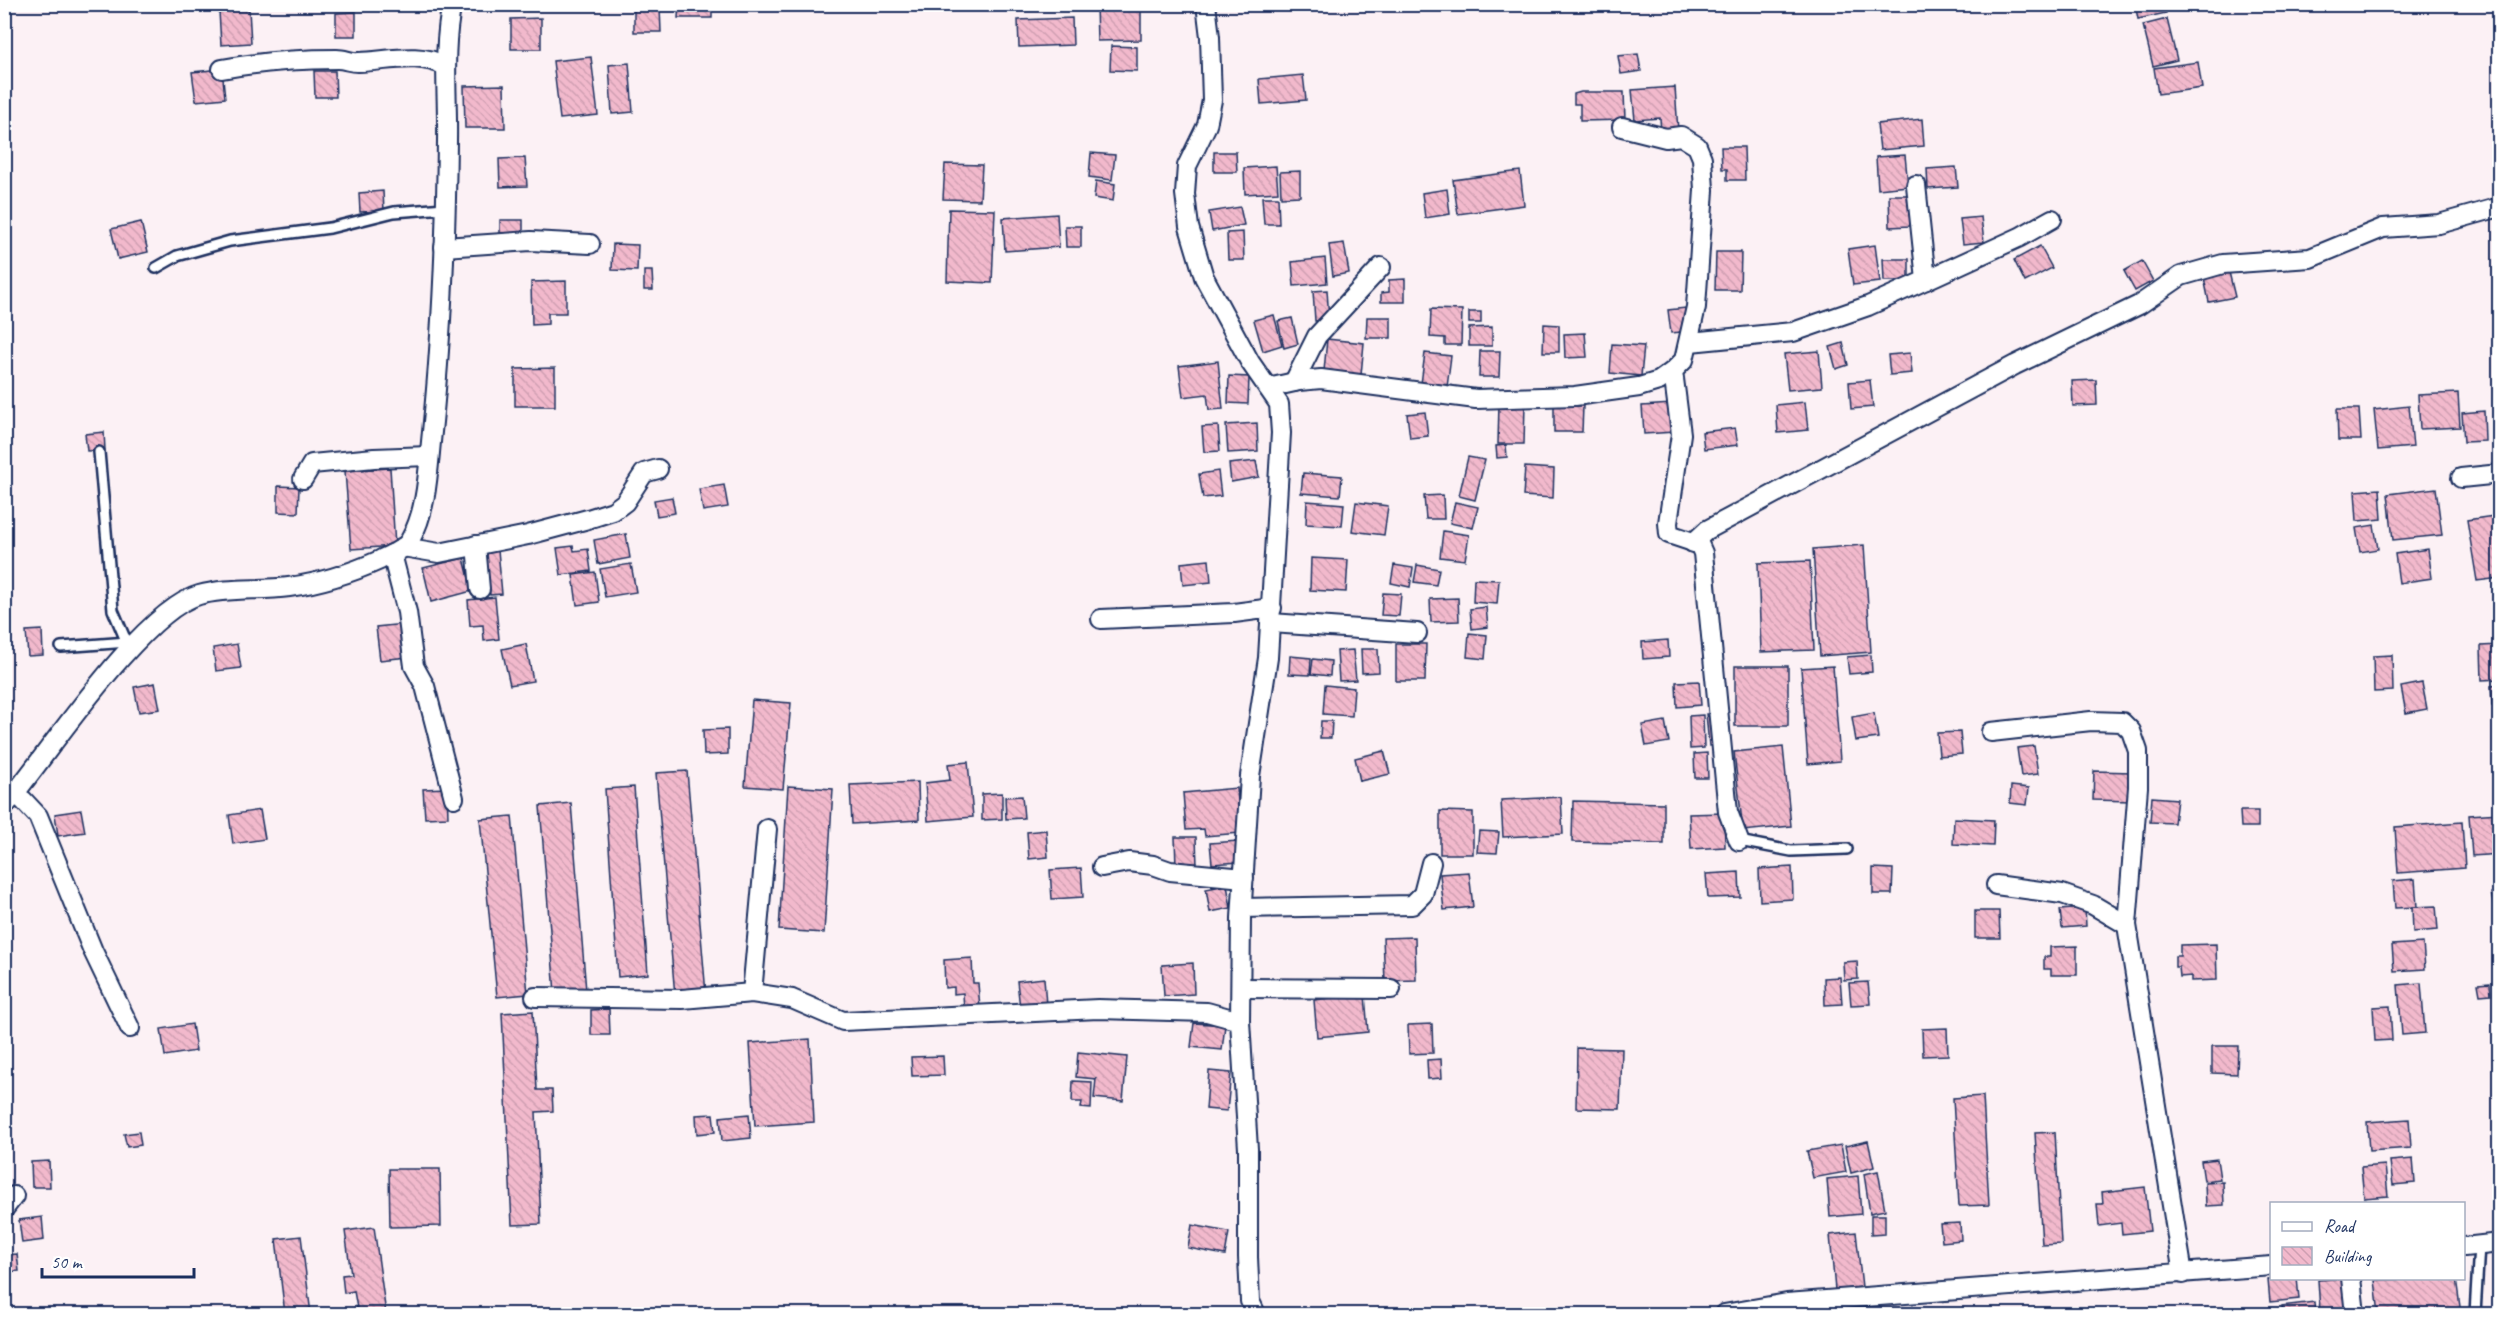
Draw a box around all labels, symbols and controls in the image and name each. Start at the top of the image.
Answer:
legend [2270,1202,2465,1280]
text: Road [2324,1215,2357,1237]
scale bar [42,1241,194,1279]
text: Building [2324,1245,2373,1267]
text: 50 m [51,1251,84,1273]

